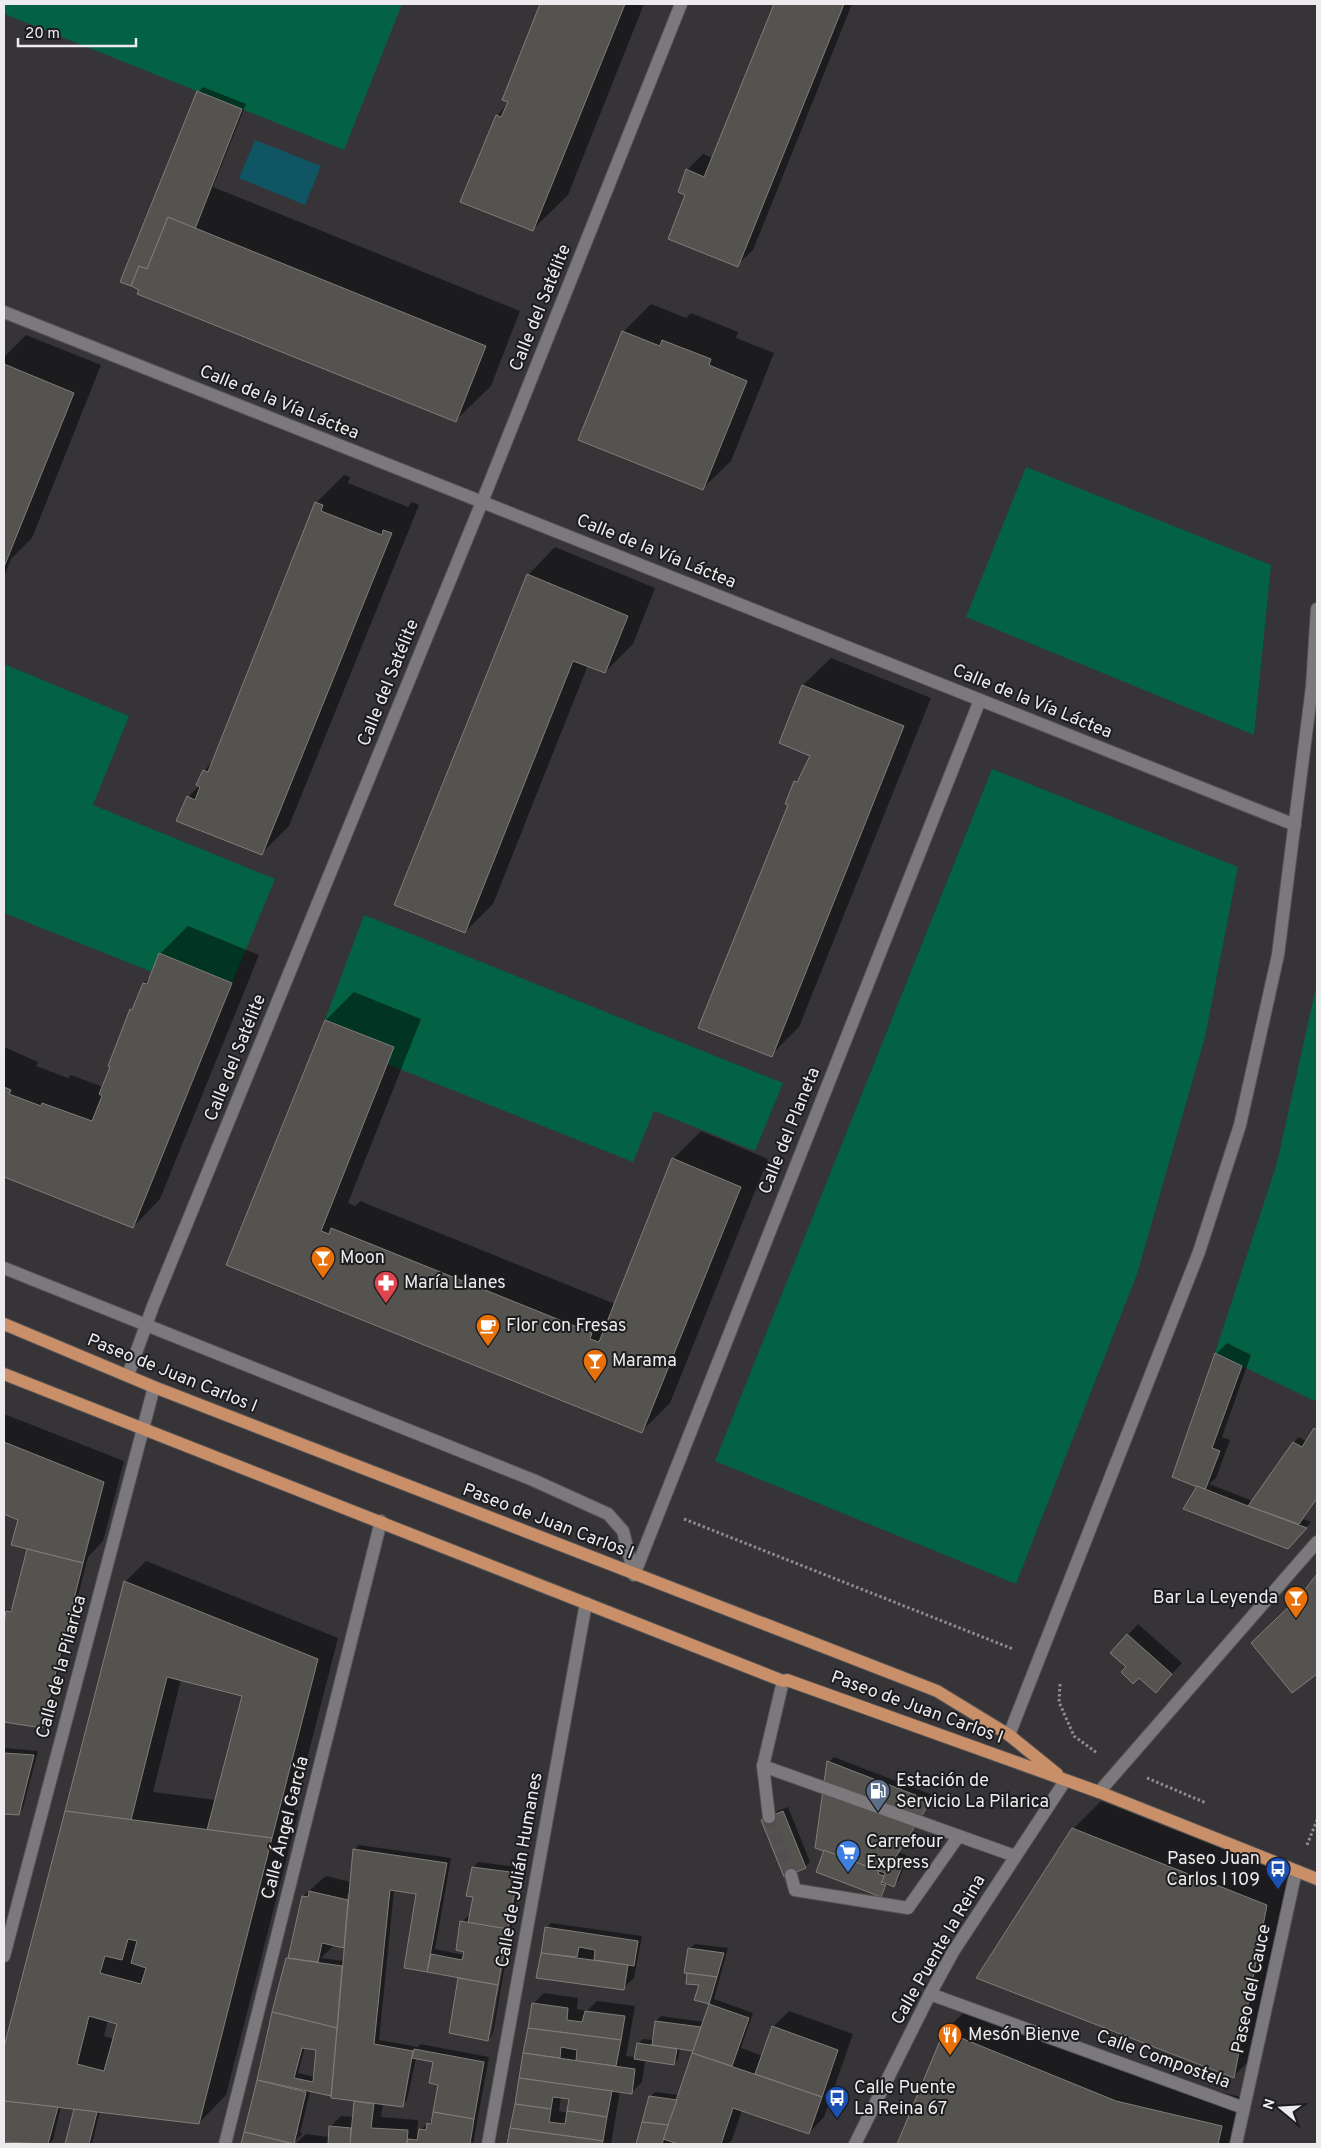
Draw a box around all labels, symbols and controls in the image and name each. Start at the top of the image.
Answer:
scale bar [18,15,135,47]
text: 20 m [25,25,60,44]
street label: Calle del Satélite [505,241,577,375]
street label: Calle de la Vía Láctea [196,360,362,446]
street label: Calle de la Vía Láctea [573,509,739,595]
street label: Calle del Satélite [353,616,425,750]
street label: Calle de la Vía Láctea [949,659,1115,745]
street label: Calle del Satélite [200,991,272,1125]
street label: Calle del Planeta [754,1064,826,1198]
bar icon: Moon [310,1245,336,1279]
place label: Moon [340,1247,385,1270]
pharmacy icon: María Llanes [373,1270,399,1304]
place label: María Llanes [404,1272,506,1295]
cafe icon: Flor con Fresas [475,1313,501,1347]
place label: Flor con Fresas [506,1315,626,1338]
street label: Paseo de Juan Carlos I [83,1329,261,1419]
bar icon: Marama [582,1348,608,1382]
place label: Marama [612,1350,677,1373]
street label: Paseo de Juan Carlos I [459,1479,637,1565]
bar icon: Bar La Leyenda [1283,1585,1309,1619]
place label: Bar La Leyenda [1153,1587,1278,1610]
street label: Calle de la Pilarica [32,1593,92,1741]
street label: Paseo de Juan Carlos I [828,1666,1006,1750]
street label: Calle Ángel García [255,1754,315,1902]
place label: Estación de Servicio La Pilarica [896,1770,1049,1814]
street label: Calle de Julián Humanes [491,1771,549,1969]
fuel station icon: Estación de Servicio La Pilarica [865,1778,891,1812]
place label: Carrefour Express [866,1831,943,1875]
supermarket icon: Carrefour Express [835,1839,861,1873]
place label: Paseo Juan Carlos I 109 [1166,1848,1260,1892]
bus stop icon: Paseo Juan Carlos I 109 [1265,1856,1291,1890]
street label: Calle Puente la Reina [887,1871,991,2029]
street label: Paseo del Cauce [1227,1922,1277,2056]
restaurant icon: Mesón Bienve [937,2022,963,2056]
place label: Mesón Bienve [968,2024,1080,2047]
street label: Calle Compostela [1093,2025,1233,2095]
place label: Calle Puente La Reina 67 [854,2077,956,2121]
north arrow [1256,2083,1306,2133]
bus stop icon: Calle Puente La Reina 67 [824,2085,850,2119]
text: N [1260,2097,1280,2112]

